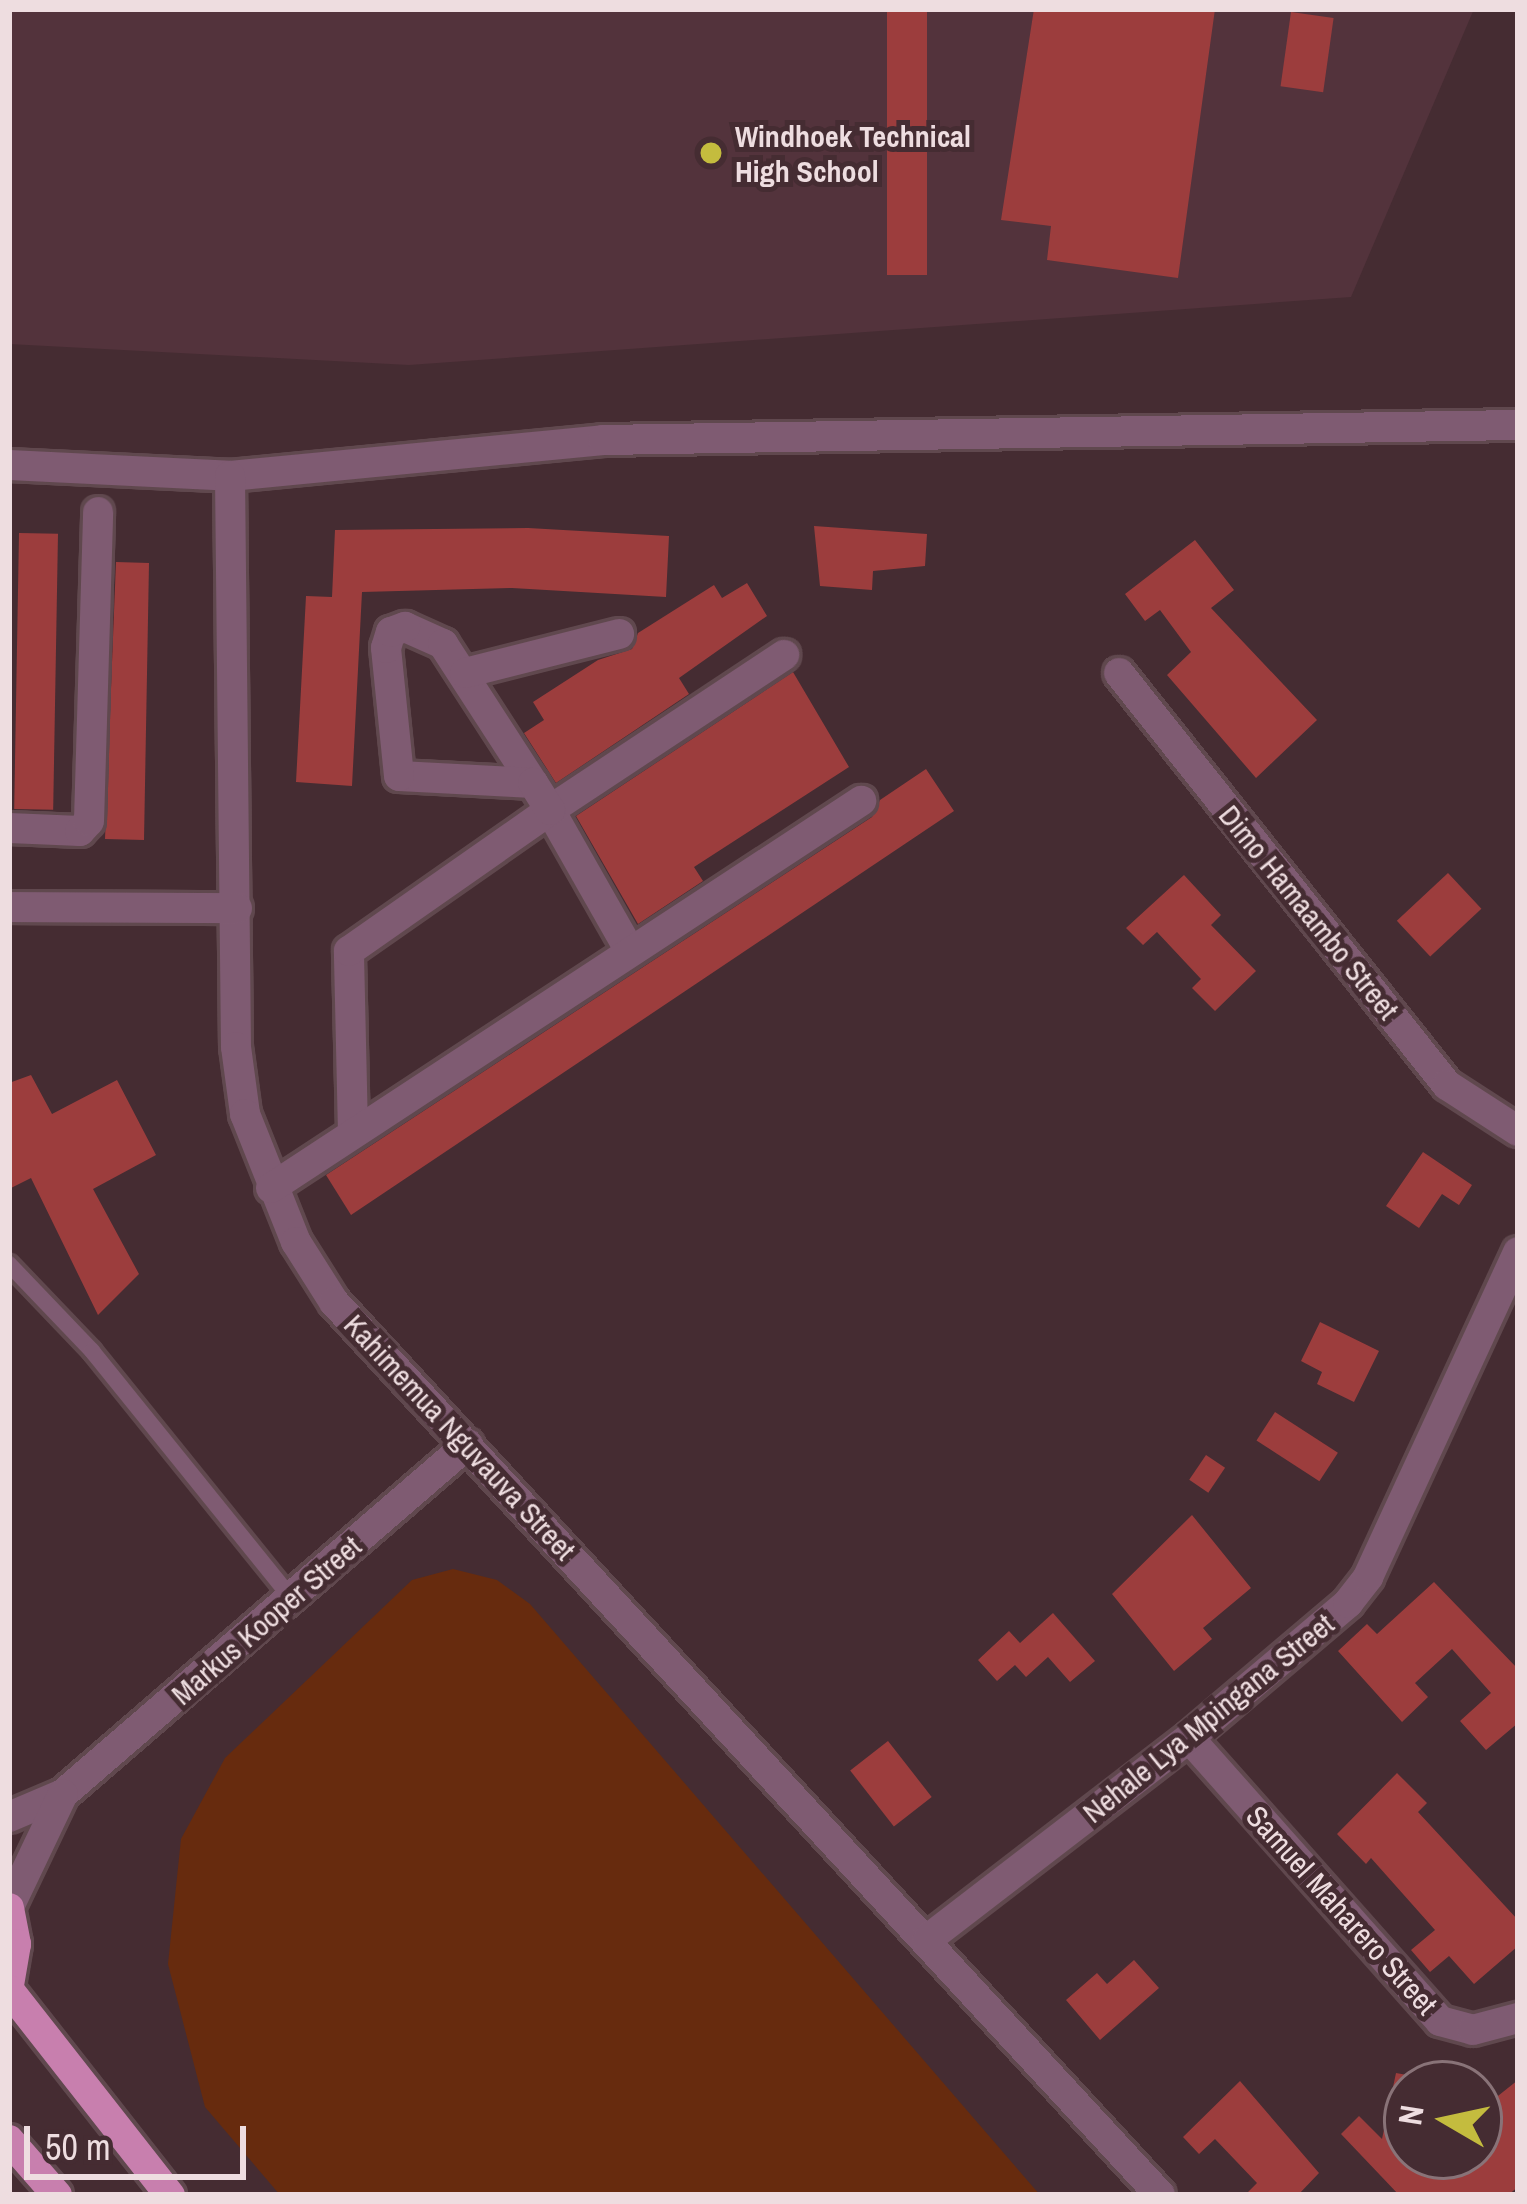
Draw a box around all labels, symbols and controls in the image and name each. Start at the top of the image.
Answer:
place label: Windhoek Technical High School [735,118,971,188]
marker: Windhoek Technical High School [698,140,724,166]
street label: Dimo Hamaambo Street [1212,798,1406,1026]
street label: Kahimemua Nguvauva Street [337,1307,583,1567]
street label: Markus Kooper Street [164,1528,368,1712]
street label: Nehale Lya Mpingana Street [1075,1606,1341,1830]
street label: Samuel Maharero Street [1239,1798,1445,2022]
north arrow [1383,2060,1503,2180]
scale bar [30,2102,252,2176]
text: N [1387,2102,1434,2128]
text: 50 m [45,2123,111,2171]

